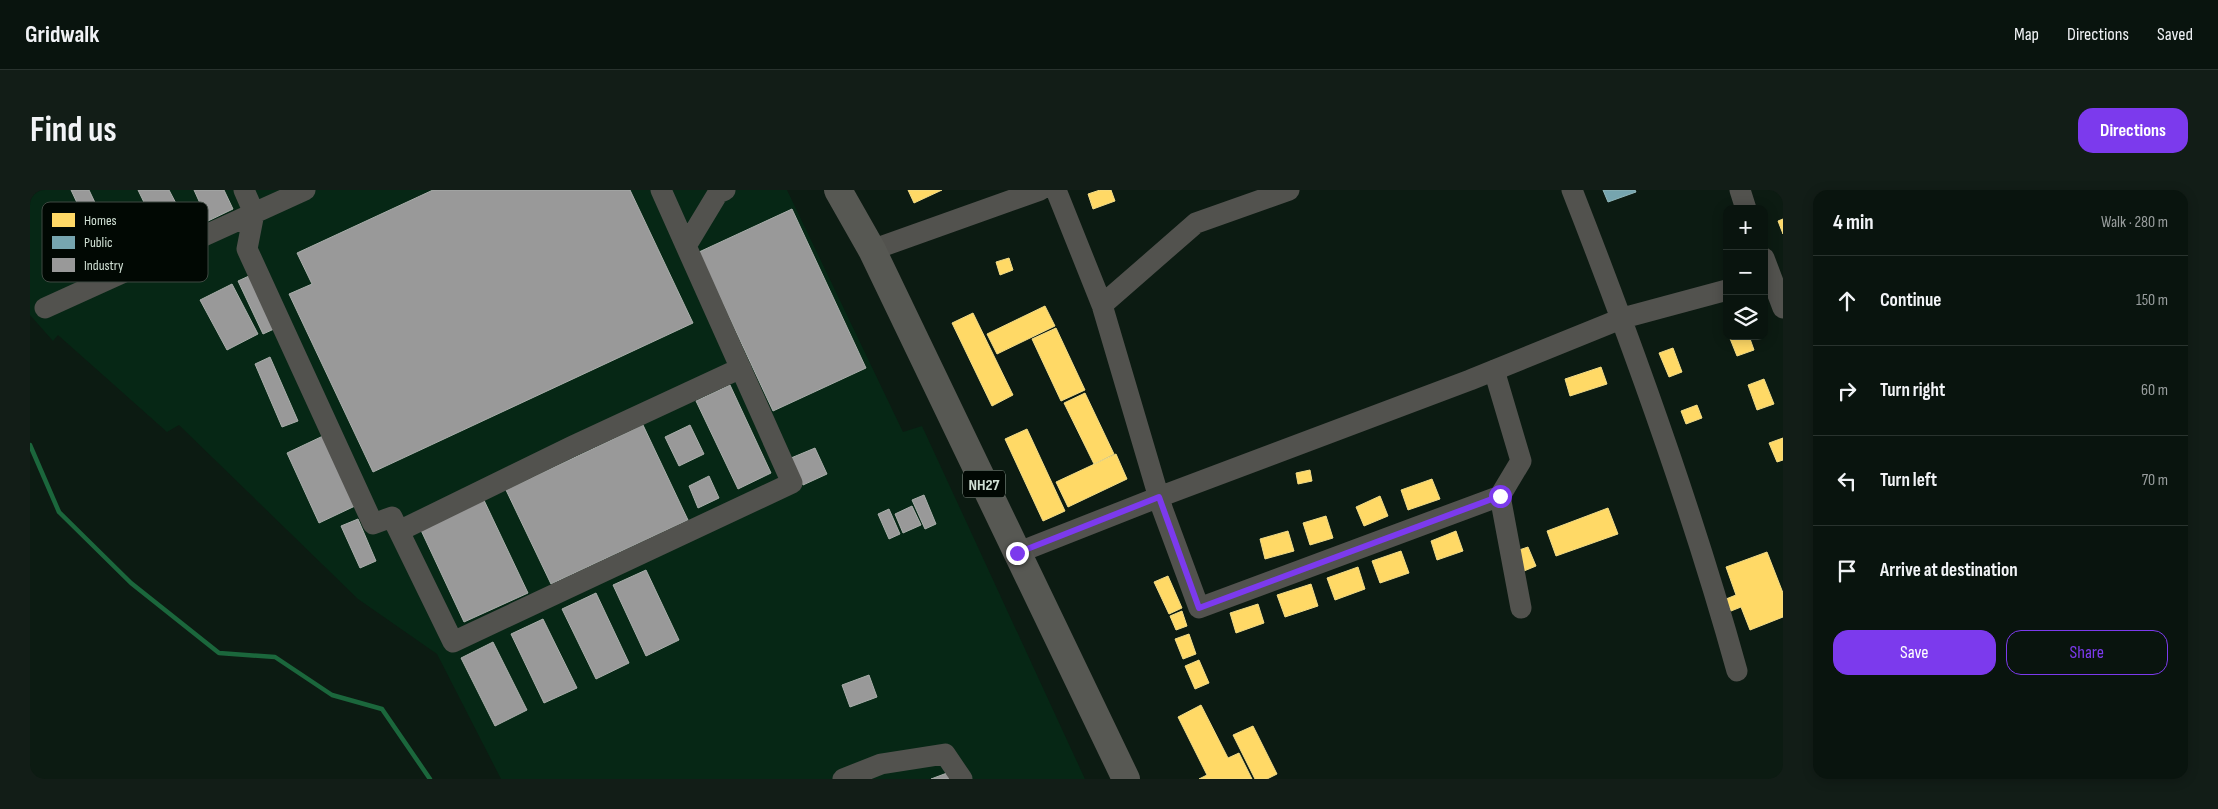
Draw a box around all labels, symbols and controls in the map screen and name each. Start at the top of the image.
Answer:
text: Gridwalk [25,20,99,49]
text: Map [2014,24,2039,45]
text: Directions [2067,24,2129,45]
text: Saved [2157,24,2193,45]
button: Directions [2078,108,2188,153]
text: Find us [30,109,117,152]
legend [42,202,208,282]
map controls [1723,205,1768,340]
button: + [1723,205,1768,250]
text: 4 min [1833,210,1874,235]
text: Homes [84,212,117,229]
text: Walk · 280 m [2101,213,2168,232]
text: Public [84,234,113,251]
button: − [1723,250,1768,295]
text: Industry [84,257,124,274]
icon: ahead [1833,287,1861,315]
text: Continue [1880,289,1941,312]
text: 150 m [2136,291,2168,310]
button: layers [1723,295,1768,340]
icon: right [1833,377,1861,405]
text: Turn right [1880,379,1945,402]
text: 60 m [2141,381,2168,400]
icon: left [1833,467,1861,495]
text: Turn left [1880,469,1937,492]
road number: NH27 [963,470,1005,498]
text: 70 m [2142,471,2168,490]
route start [1489,485,1512,508]
route end [1006,542,1029,565]
icon: arrive [1833,557,1861,585]
text: Arrive at destination [1880,559,2018,582]
button: Save [1833,630,1996,675]
button: Share [2006,630,2168,675]

